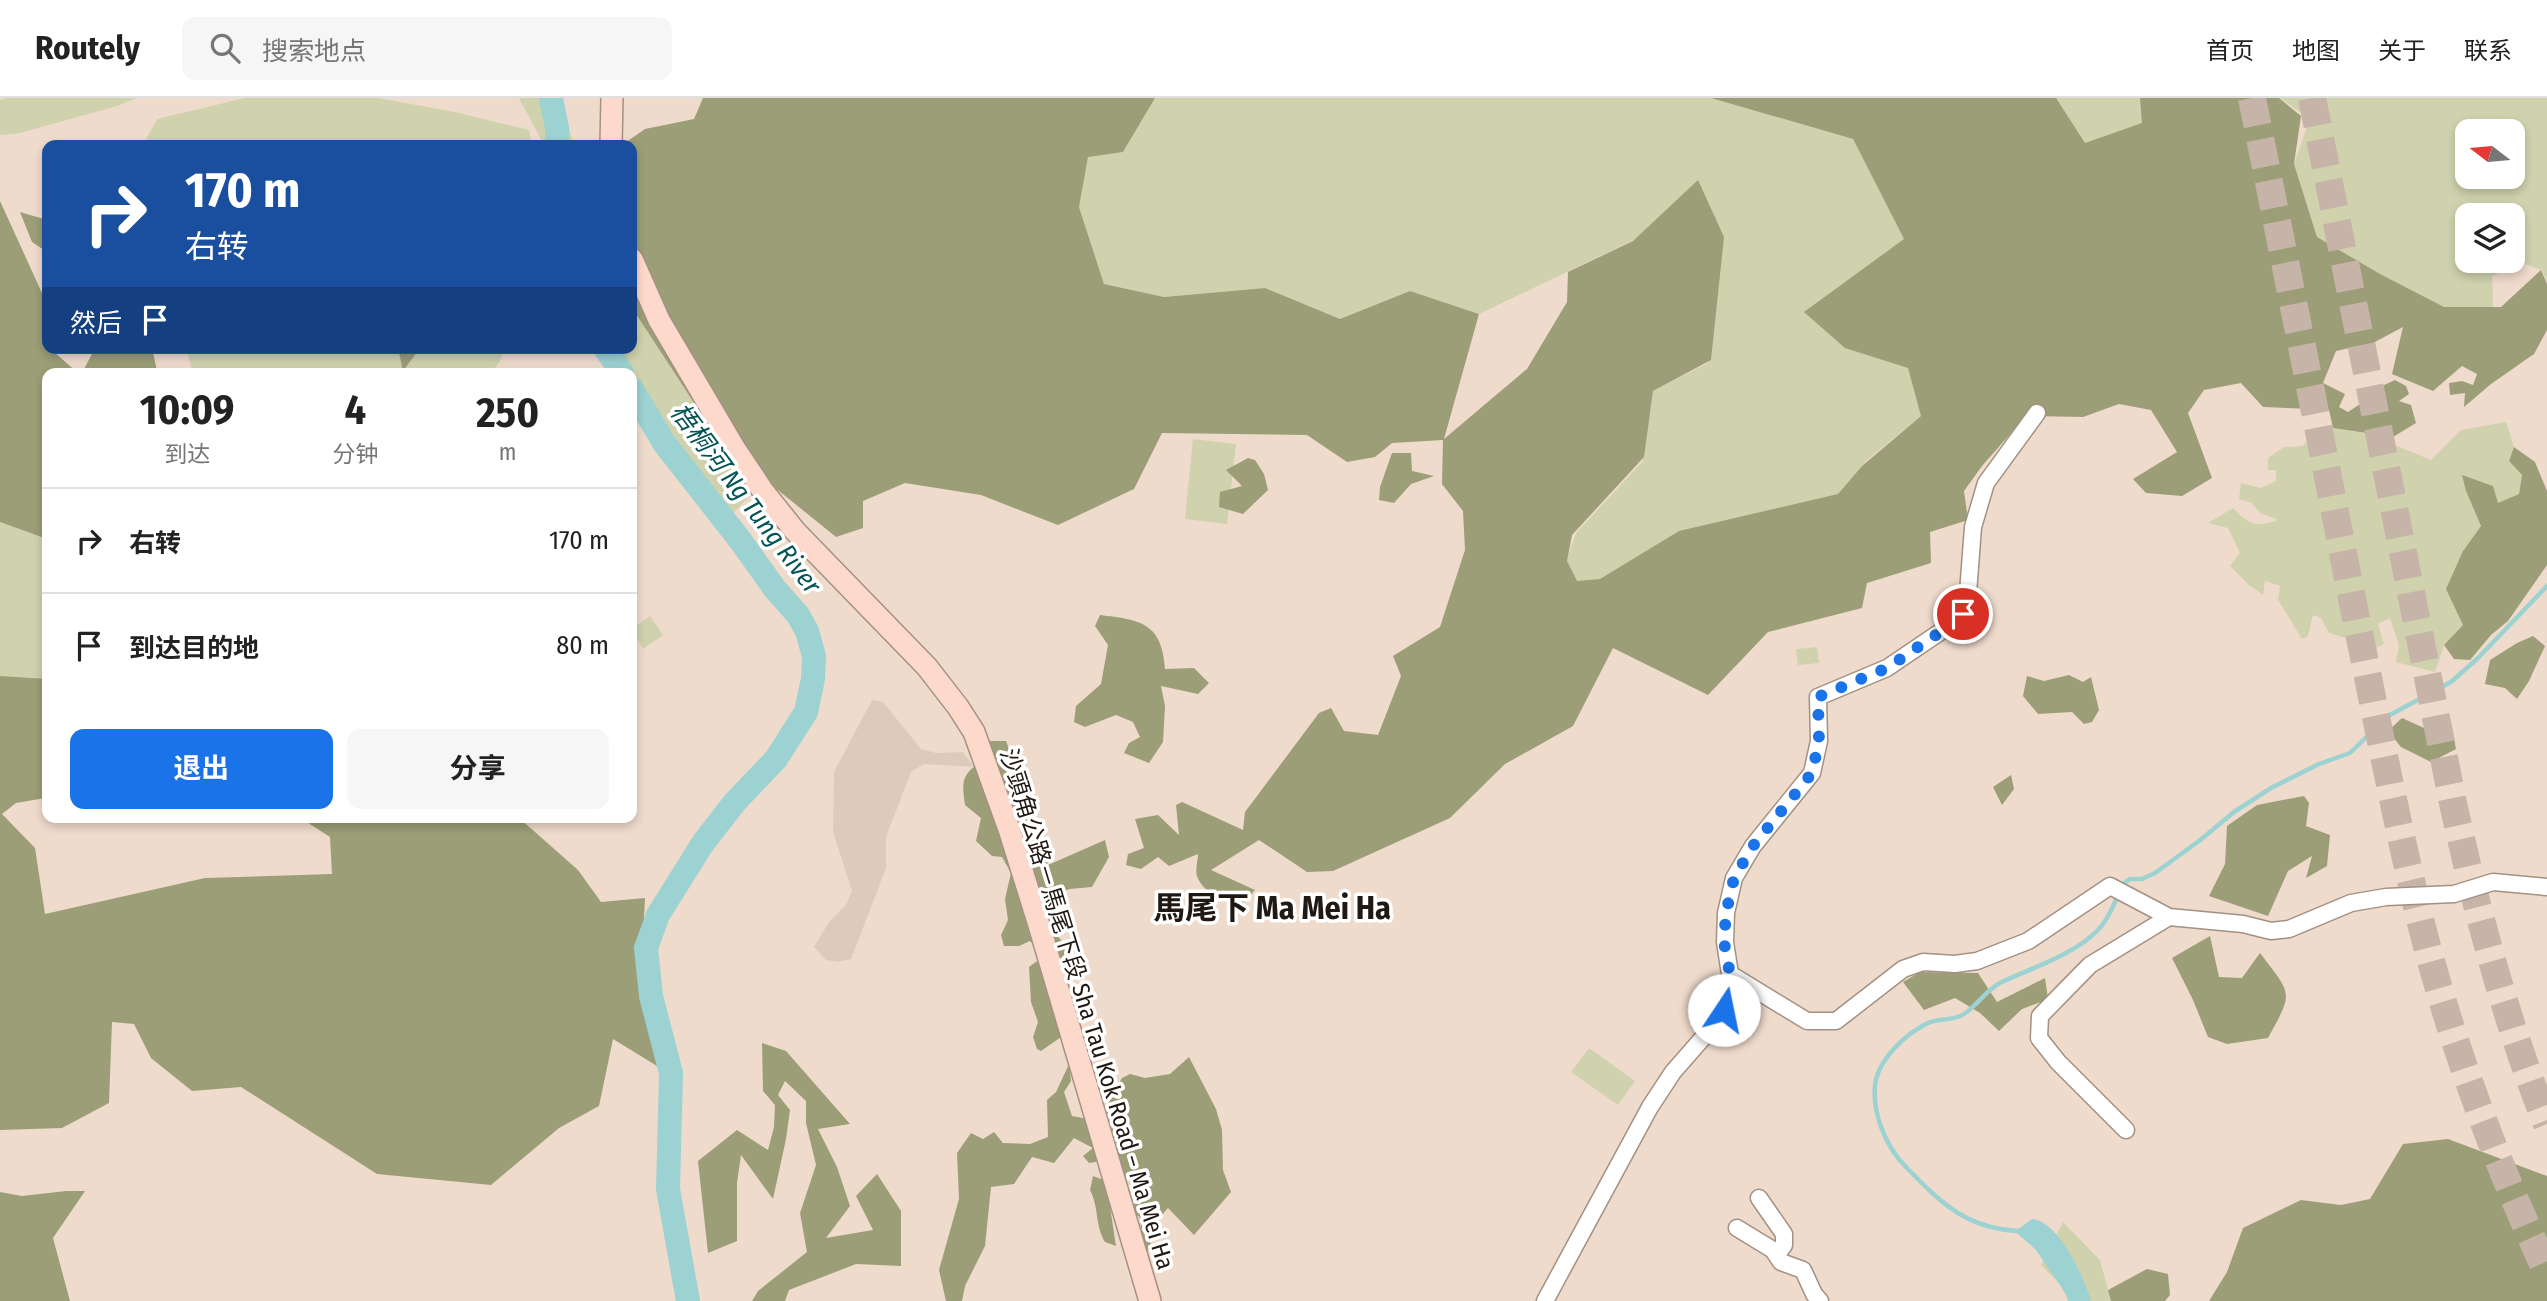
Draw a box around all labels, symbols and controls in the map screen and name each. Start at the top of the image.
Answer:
search box [182,17,672,80]
text: Routely [35,28,140,68]
icon: search [206,29,244,67]
text: 搜索地点 [262,36,366,67]
text: 首页 [2206,37,2254,65]
text: 地图 [2292,37,2340,65]
text: 关于 [2378,37,2426,65]
text: 联系 [2464,37,2512,65]
north arrow [2455,119,2525,189]
map controls [2455,119,2525,273]
text: 170 m [185,161,301,220]
icon: right [70,168,161,259]
button: layers [2455,203,2525,273]
text: 右转 [185,228,249,266]
icon: arrive [136,301,174,339]
text: 然后 [70,308,122,339]
text: 10:09 [140,385,234,435]
text: 4 [345,385,366,435]
text: 250 [476,388,539,438]
water label: 梧桐河 Ng Tung River [664,397,828,600]
text: m [499,438,516,466]
text: 到达 [164,440,210,468]
text: 分钟 [332,440,378,468]
icon: right [70,522,108,560]
text: 170 m [549,525,609,556]
text: 右转 [129,528,181,559]
pin [1933,584,1993,644]
icon: arrive [1944,595,1982,633]
icon: arrive [70,627,108,665]
text: 80 m [556,630,609,661]
text: 到达目的地 [129,633,259,664]
button: 退出 [70,729,333,809]
button: 分享 [347,729,609,809]
street label: 沙頭角公路－馬尾下段 Sha Tau Kok Road – Ma Mei Ha [994,745,1180,1273]
district label: 馬尾下 Ma Mei Ha [1153,889,1391,927]
position arrow [1687,973,1761,1047]

